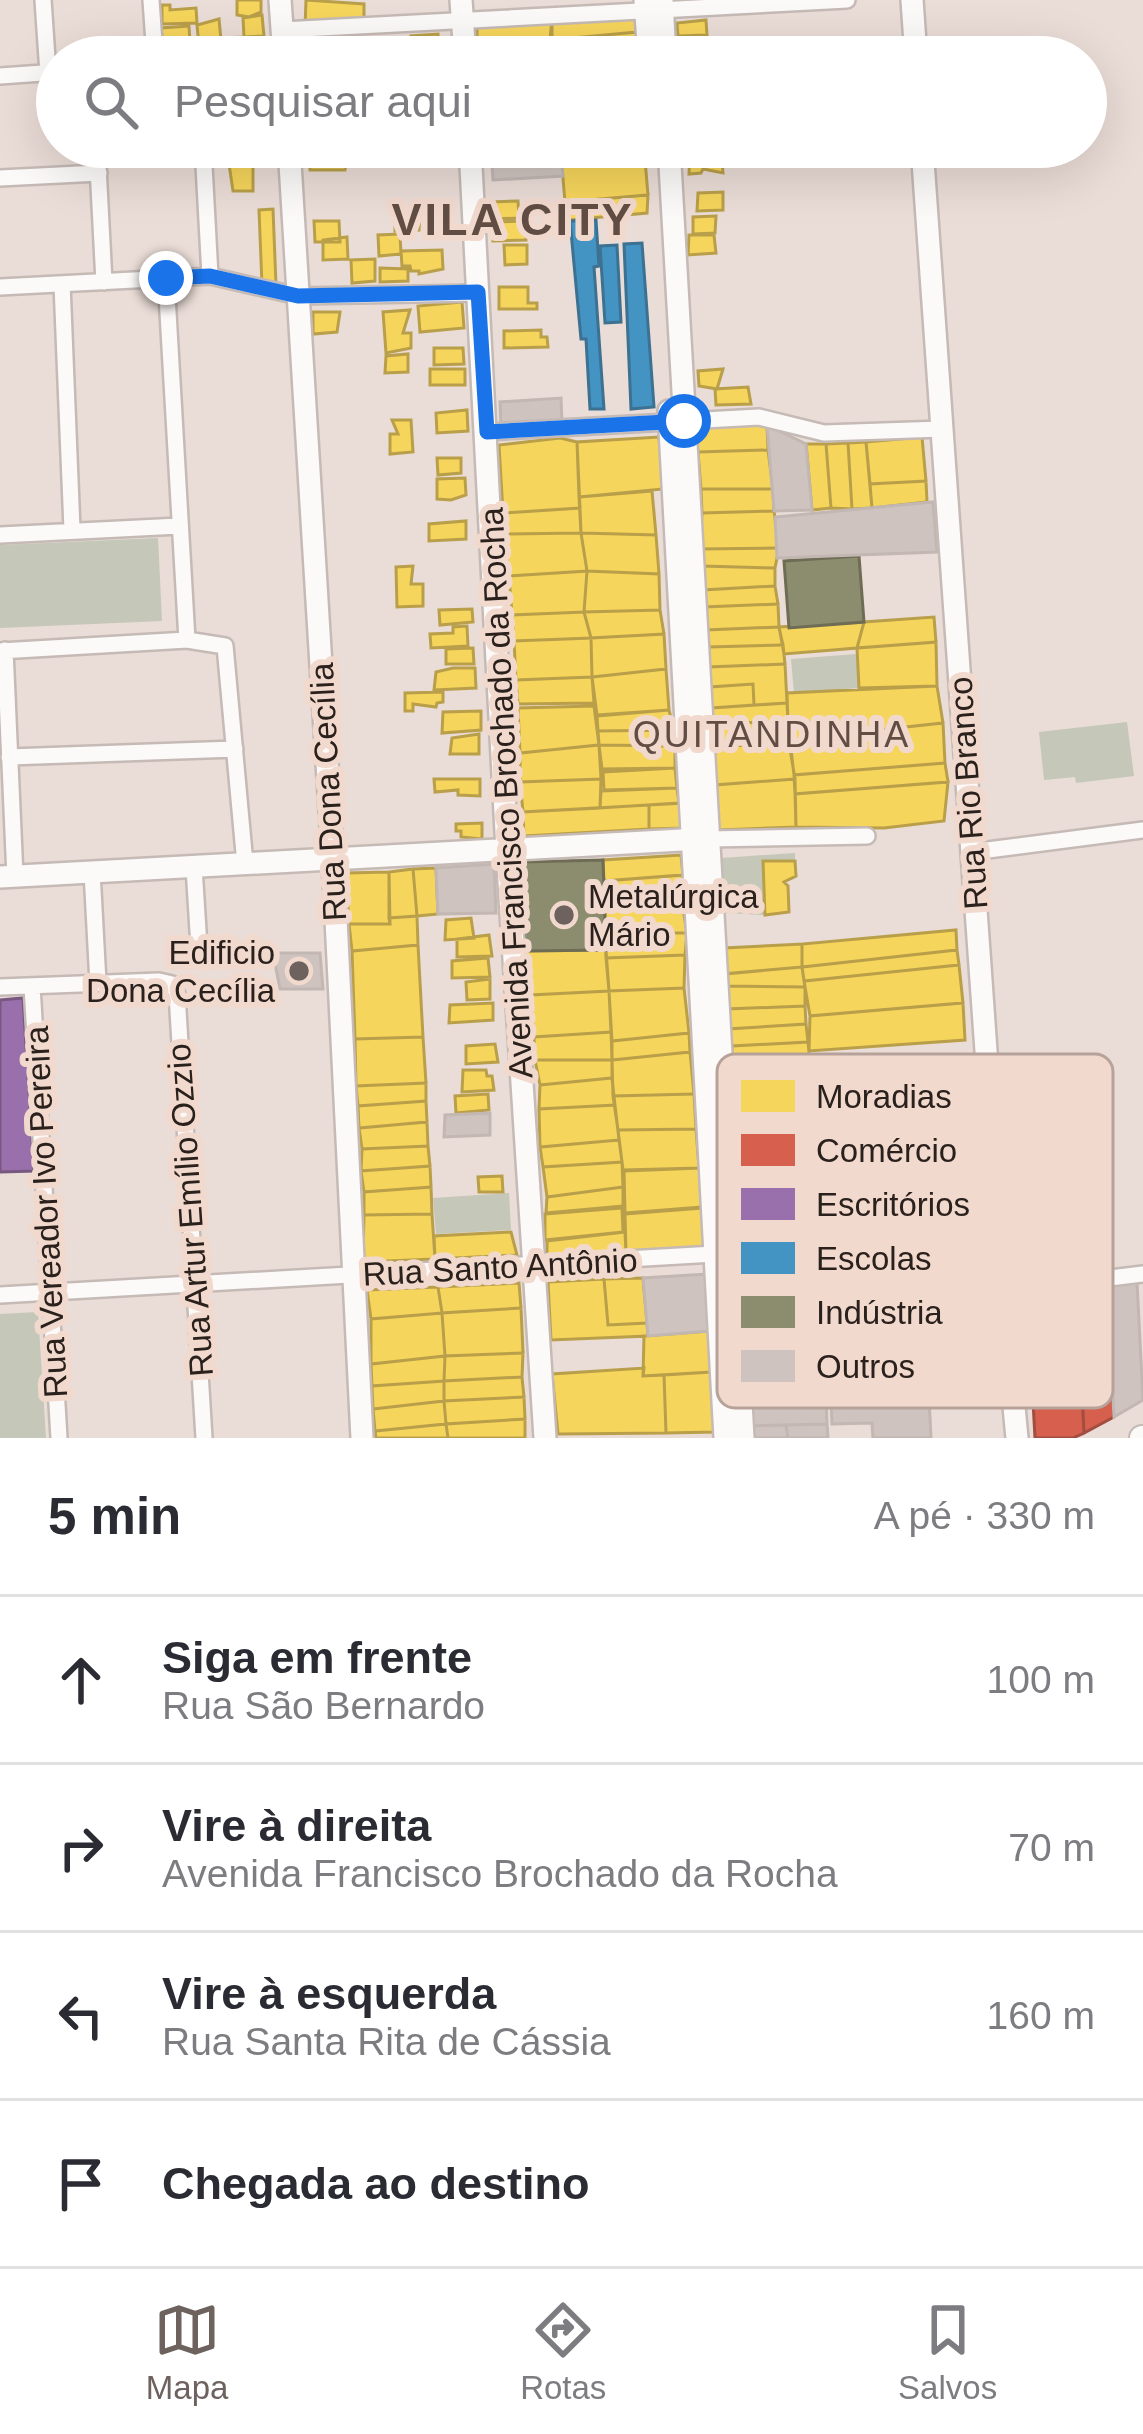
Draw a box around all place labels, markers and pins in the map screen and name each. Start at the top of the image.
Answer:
place label: Metalúrgica Mário [588,878,759,953]
marker: Metalúrgica Mário [551,902,577,928]
place label: Edificio Dona Cecília [86,934,276,1009]
marker: Edificio Dona Cecília [286,958,312,984]

